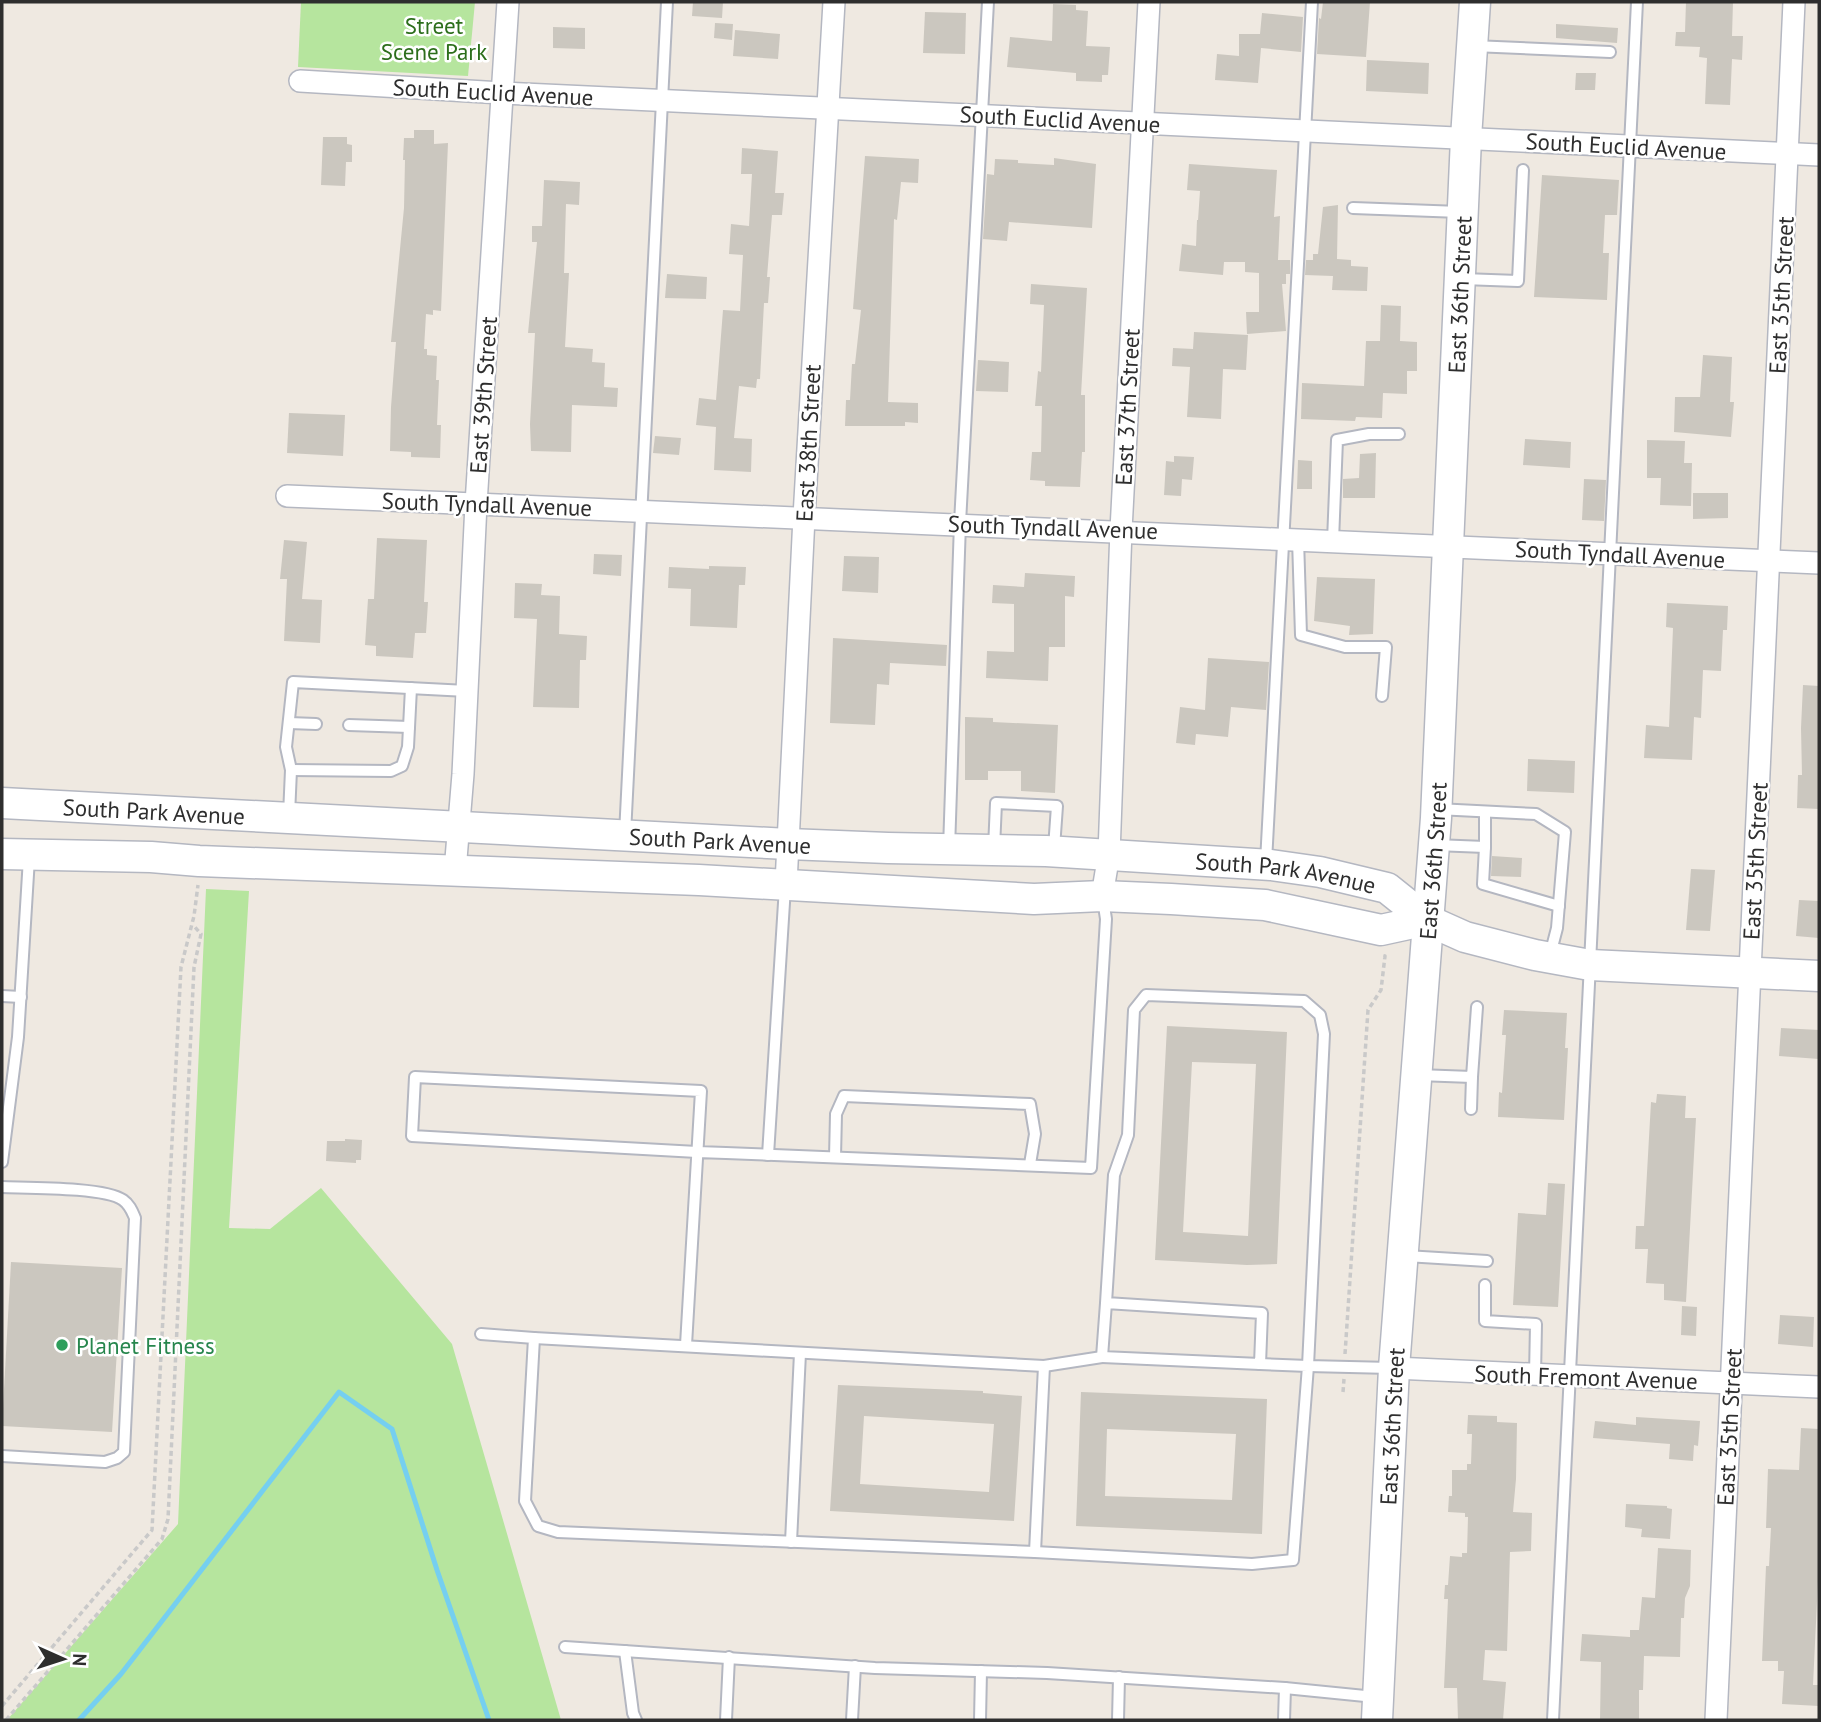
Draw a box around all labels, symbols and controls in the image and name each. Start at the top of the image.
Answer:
park label: Street Scene Park [381,11,487,66]
street label: South Euclid Avenue [392,72,594,112]
street label: South Euclid Avenue [959,99,1161,139]
street label: South Euclid Avenue [1525,126,1727,166]
street label: East 36th Street [1441,215,1477,374]
street label: East 35th Street [1762,215,1800,375]
street label: East 39th Street [463,315,503,475]
street label: East 37th Street [1108,328,1146,486]
street label: East 38th Street [789,363,827,523]
street label: South Tyndall Avenue [381,486,593,522]
street label: South Tyndall Avenue [947,509,1159,545]
street label: South Tyndall Avenue [1514,534,1726,574]
street label: East 36th Street [1412,781,1452,941]
street label: East 35th Street [1736,781,1774,941]
street label: South Park Avenue [62,792,246,830]
street label: South Park Avenue [628,821,812,859]
street label: South Park Avenue [1194,846,1379,899]
place label: Planet Fitness [76,1331,215,1360]
marker: Planet Fitness [54,1337,70,1353]
street label: East 36th Street [1373,1346,1410,1506]
street label: East 35th Street [1710,1347,1748,1507]
street label: South Fremont Avenue [1474,1359,1698,1395]
north arrow [28,1624,98,1694]
text: N [68,1653,92,1667]

